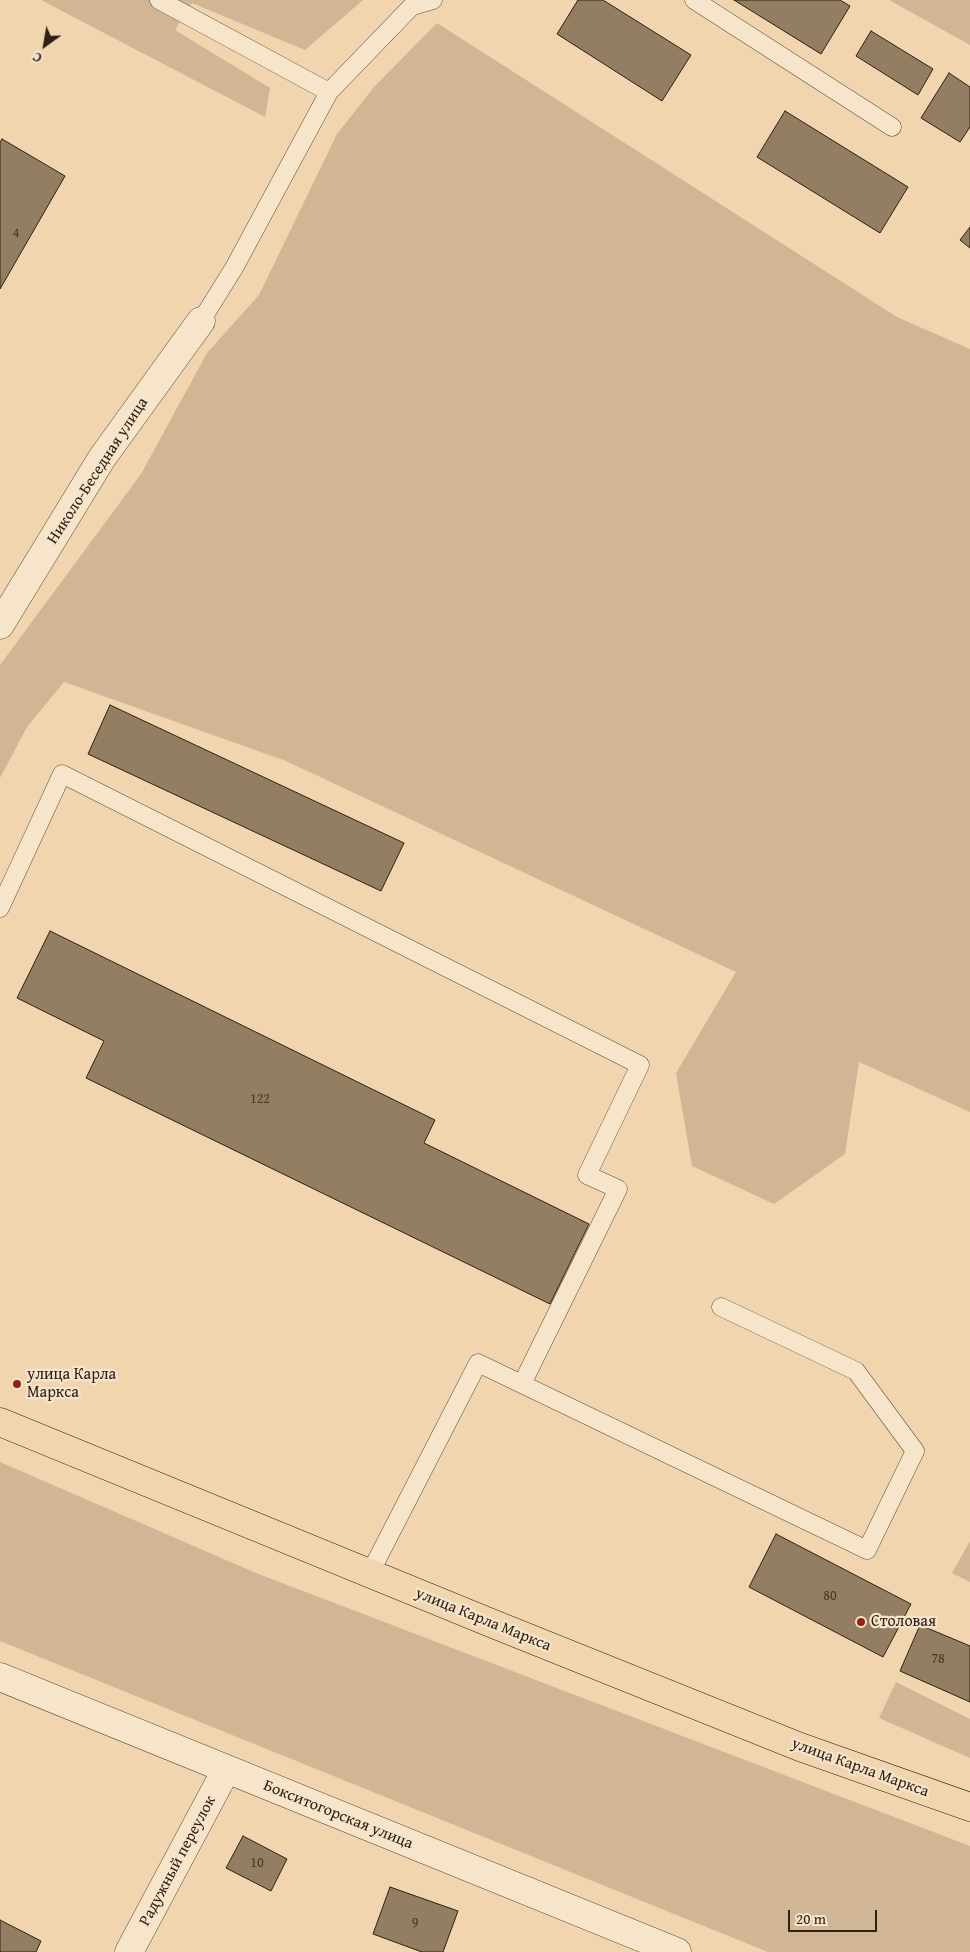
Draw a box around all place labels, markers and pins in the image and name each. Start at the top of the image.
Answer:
place label: улица Карла Маркса [27,1365,116,1403]
marker: улица Карла Маркса [11,1378,23,1390]
place label: Столовая [871,1612,936,1632]
marker: Столовая [855,1616,867,1628]

